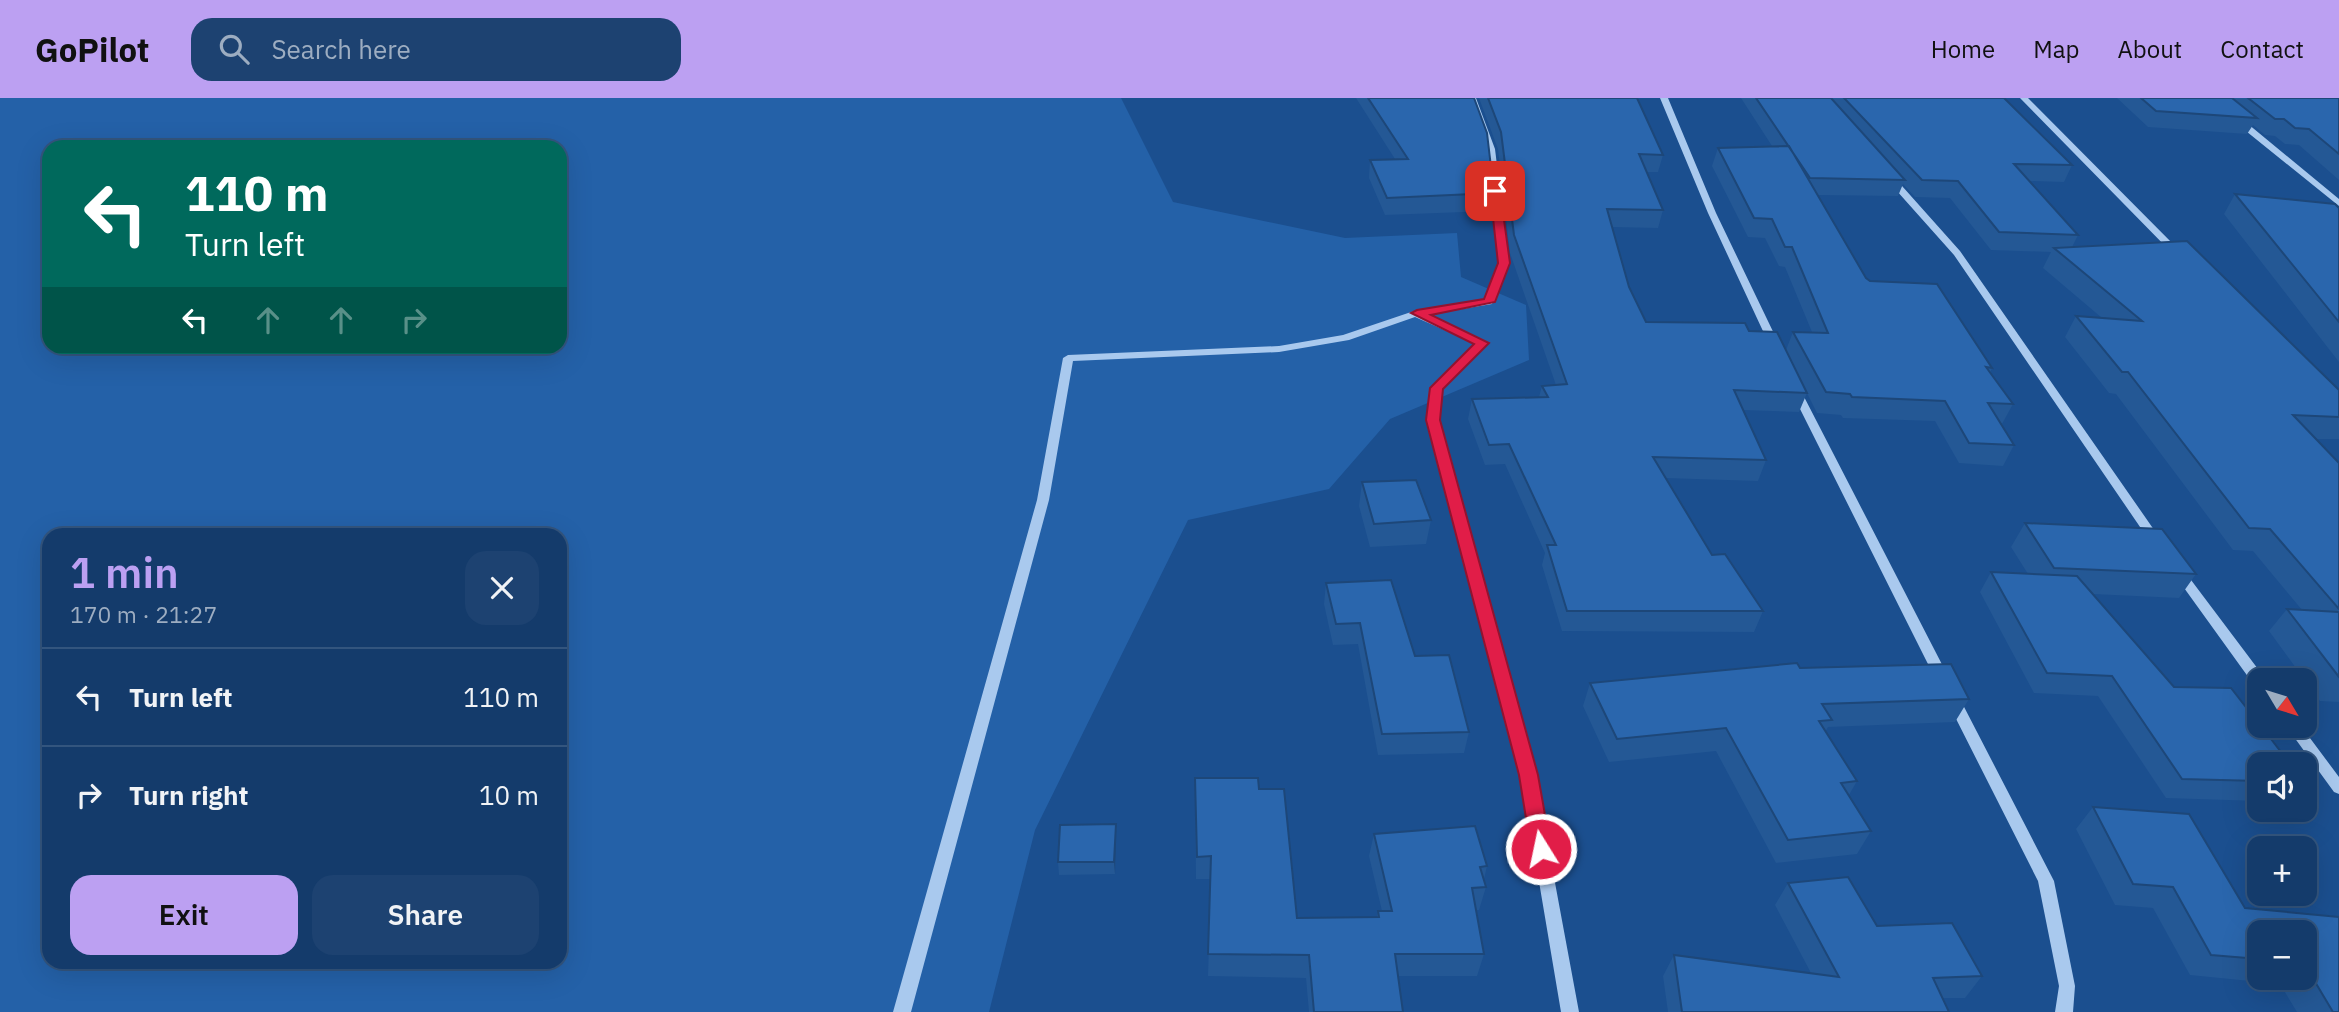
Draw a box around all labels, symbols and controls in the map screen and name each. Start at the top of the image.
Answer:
search box [191,18,681,81]
text: GoPilot [35,28,149,71]
icon: search [215,30,253,68]
text: Search here [271,32,411,66]
text: Home [1931,33,1995,65]
text: Map [2033,33,2079,65]
text: About [2117,33,2182,65]
text: Contact [2220,33,2304,65]
text: 110 m [185,161,329,224]
pin [1465,161,1525,221]
icon: left [70,168,161,259]
icon: arrive [1476,172,1514,210]
text: Turn left [185,223,305,265]
icon: left [176,301,214,339]
icon: ahead [249,301,287,339]
icon: ahead [322,301,360,339]
icon: right [395,301,433,339]
text: 1 min [70,545,179,600]
button: close [465,551,539,625]
text: 170 m · 21:27 [70,599,217,629]
north arrow [2247,668,2317,738]
map controls [2247,668,2317,990]
icon: left [70,678,108,716]
text: Turn left [129,680,232,714]
text: 110 m [463,680,539,714]
button: sound [2247,752,2317,822]
icon: right [70,776,108,814]
text: Turn right [129,778,248,812]
text: 10 m [479,778,539,812]
position arrow [1504,812,1578,886]
button: + [2247,836,2317,906]
button: Exit [70,875,298,955]
button: Share [312,875,539,955]
button: − [2247,920,2317,990]

